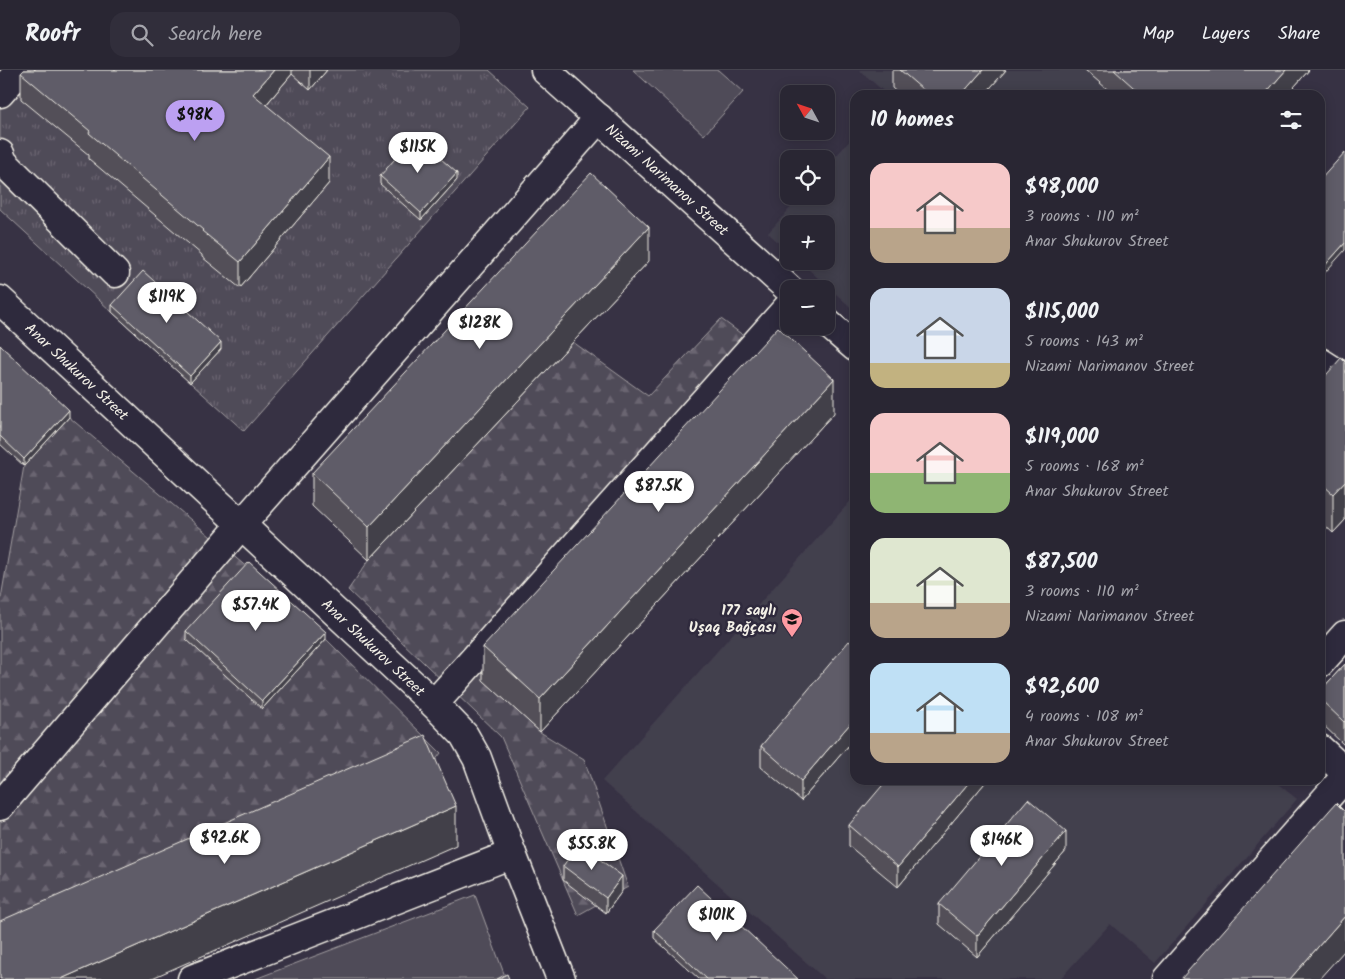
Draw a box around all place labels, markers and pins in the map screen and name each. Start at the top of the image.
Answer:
pin: $98K [165,100,225,142]
pin: $115K [383,132,453,174]
pin: $119K [132,282,202,324]
pin: $128K [445,308,515,350]
pin: $87.5K [618,470,700,513]
pin: $57.4K [215,590,297,632]
place label: 177 saylı Uşaq Bağçası [689,599,776,640]
school or university icon: 177 saylı Uşaq Bağçası [780,607,804,638]
pin: $92.6K [184,822,266,865]
pin: $146K [967,824,1037,867]
pin: $55.8K [551,828,633,871]
pin: $101K [682,900,752,942]

